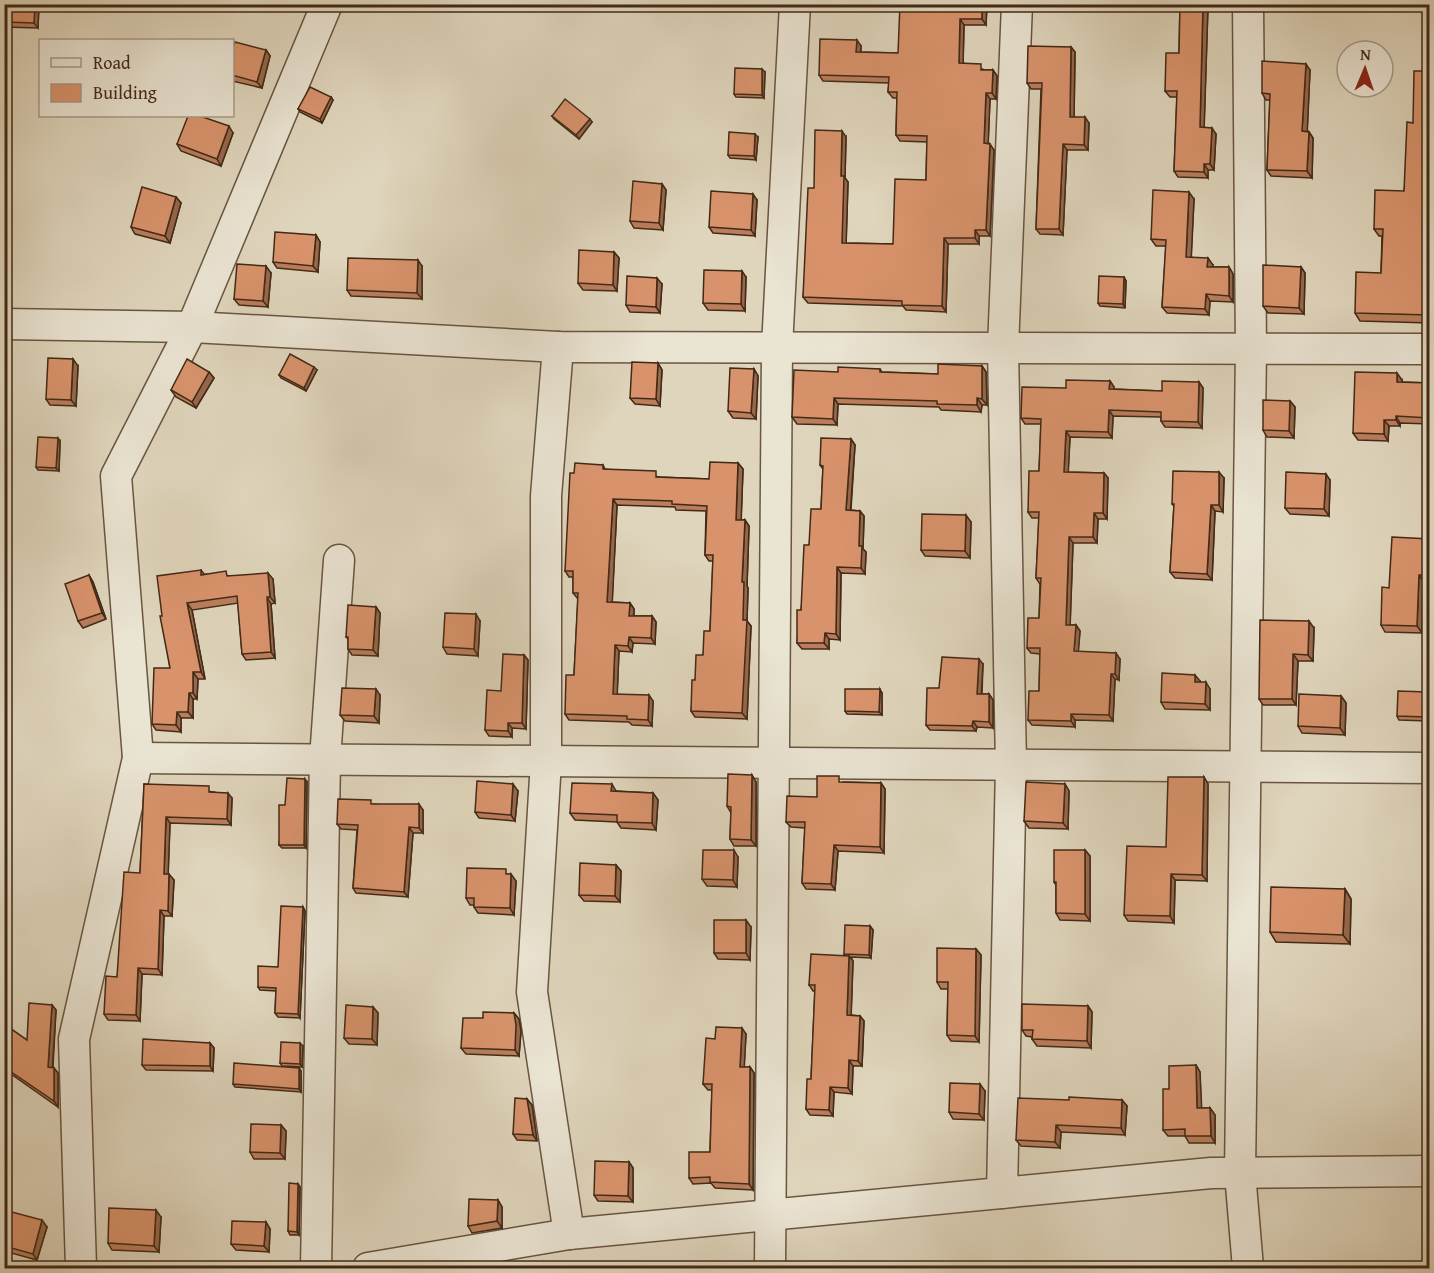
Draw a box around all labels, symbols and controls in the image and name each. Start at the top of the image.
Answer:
legend [39,39,234,117]
north arrow [1335,39,1395,99]
text: N [1360,42,1372,66]
text: Road [93,49,131,76]
text: Building [93,79,157,106]

